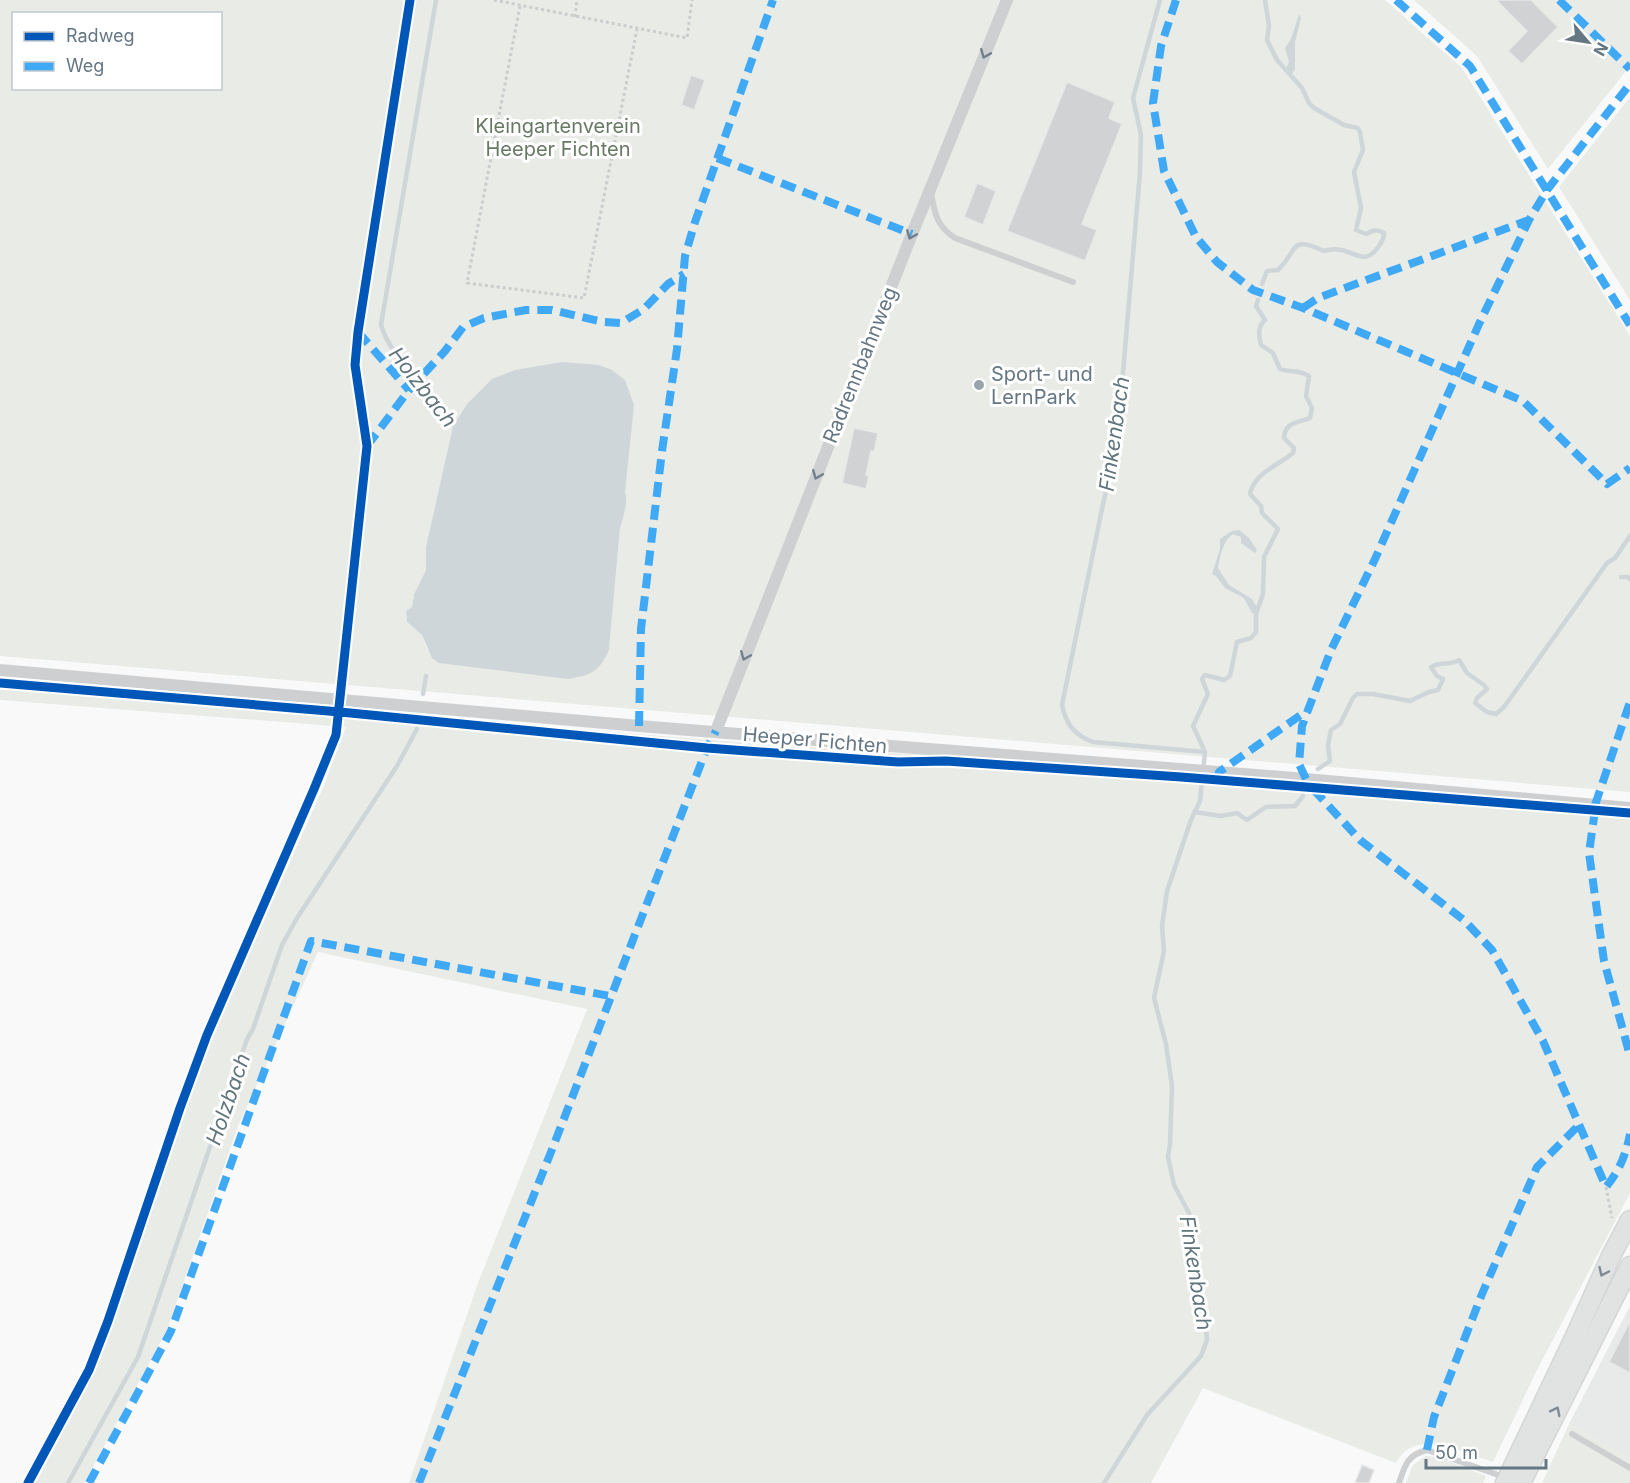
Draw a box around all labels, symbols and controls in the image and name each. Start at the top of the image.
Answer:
legend [12,12,222,90]
north arrow [1558,12,1618,72]
text: Radweg [66,25,135,46]
text: N [1589,39,1613,59]
one-way arrow [980,48,992,59]
text: Weg [66,55,104,76]
park label: Kleingartenverein Heeper Fichten [475,114,641,161]
one-way arrow [906,229,918,240]
street label: Radrennbahnweg [818,284,902,446]
water label: Holzbach [384,342,462,432]
place label: Sport- und LernPark [991,362,1093,409]
water label: Finkenbach [1094,375,1134,493]
marker: Sport- und LernPark [972,378,986,392]
one-way arrow [812,469,824,480]
one-way arrow [740,650,752,661]
street label: Heeper Fichten [742,722,888,758]
water label: Holzbach [201,1050,255,1148]
water label: Finkenbach [1175,1214,1217,1332]
one-way arrow [1599,1265,1611,1276]
one-way arrow [1548,1407,1560,1418]
scale bar [1426,1432,1546,1470]
text: 50 m [1435,1442,1478,1463]

